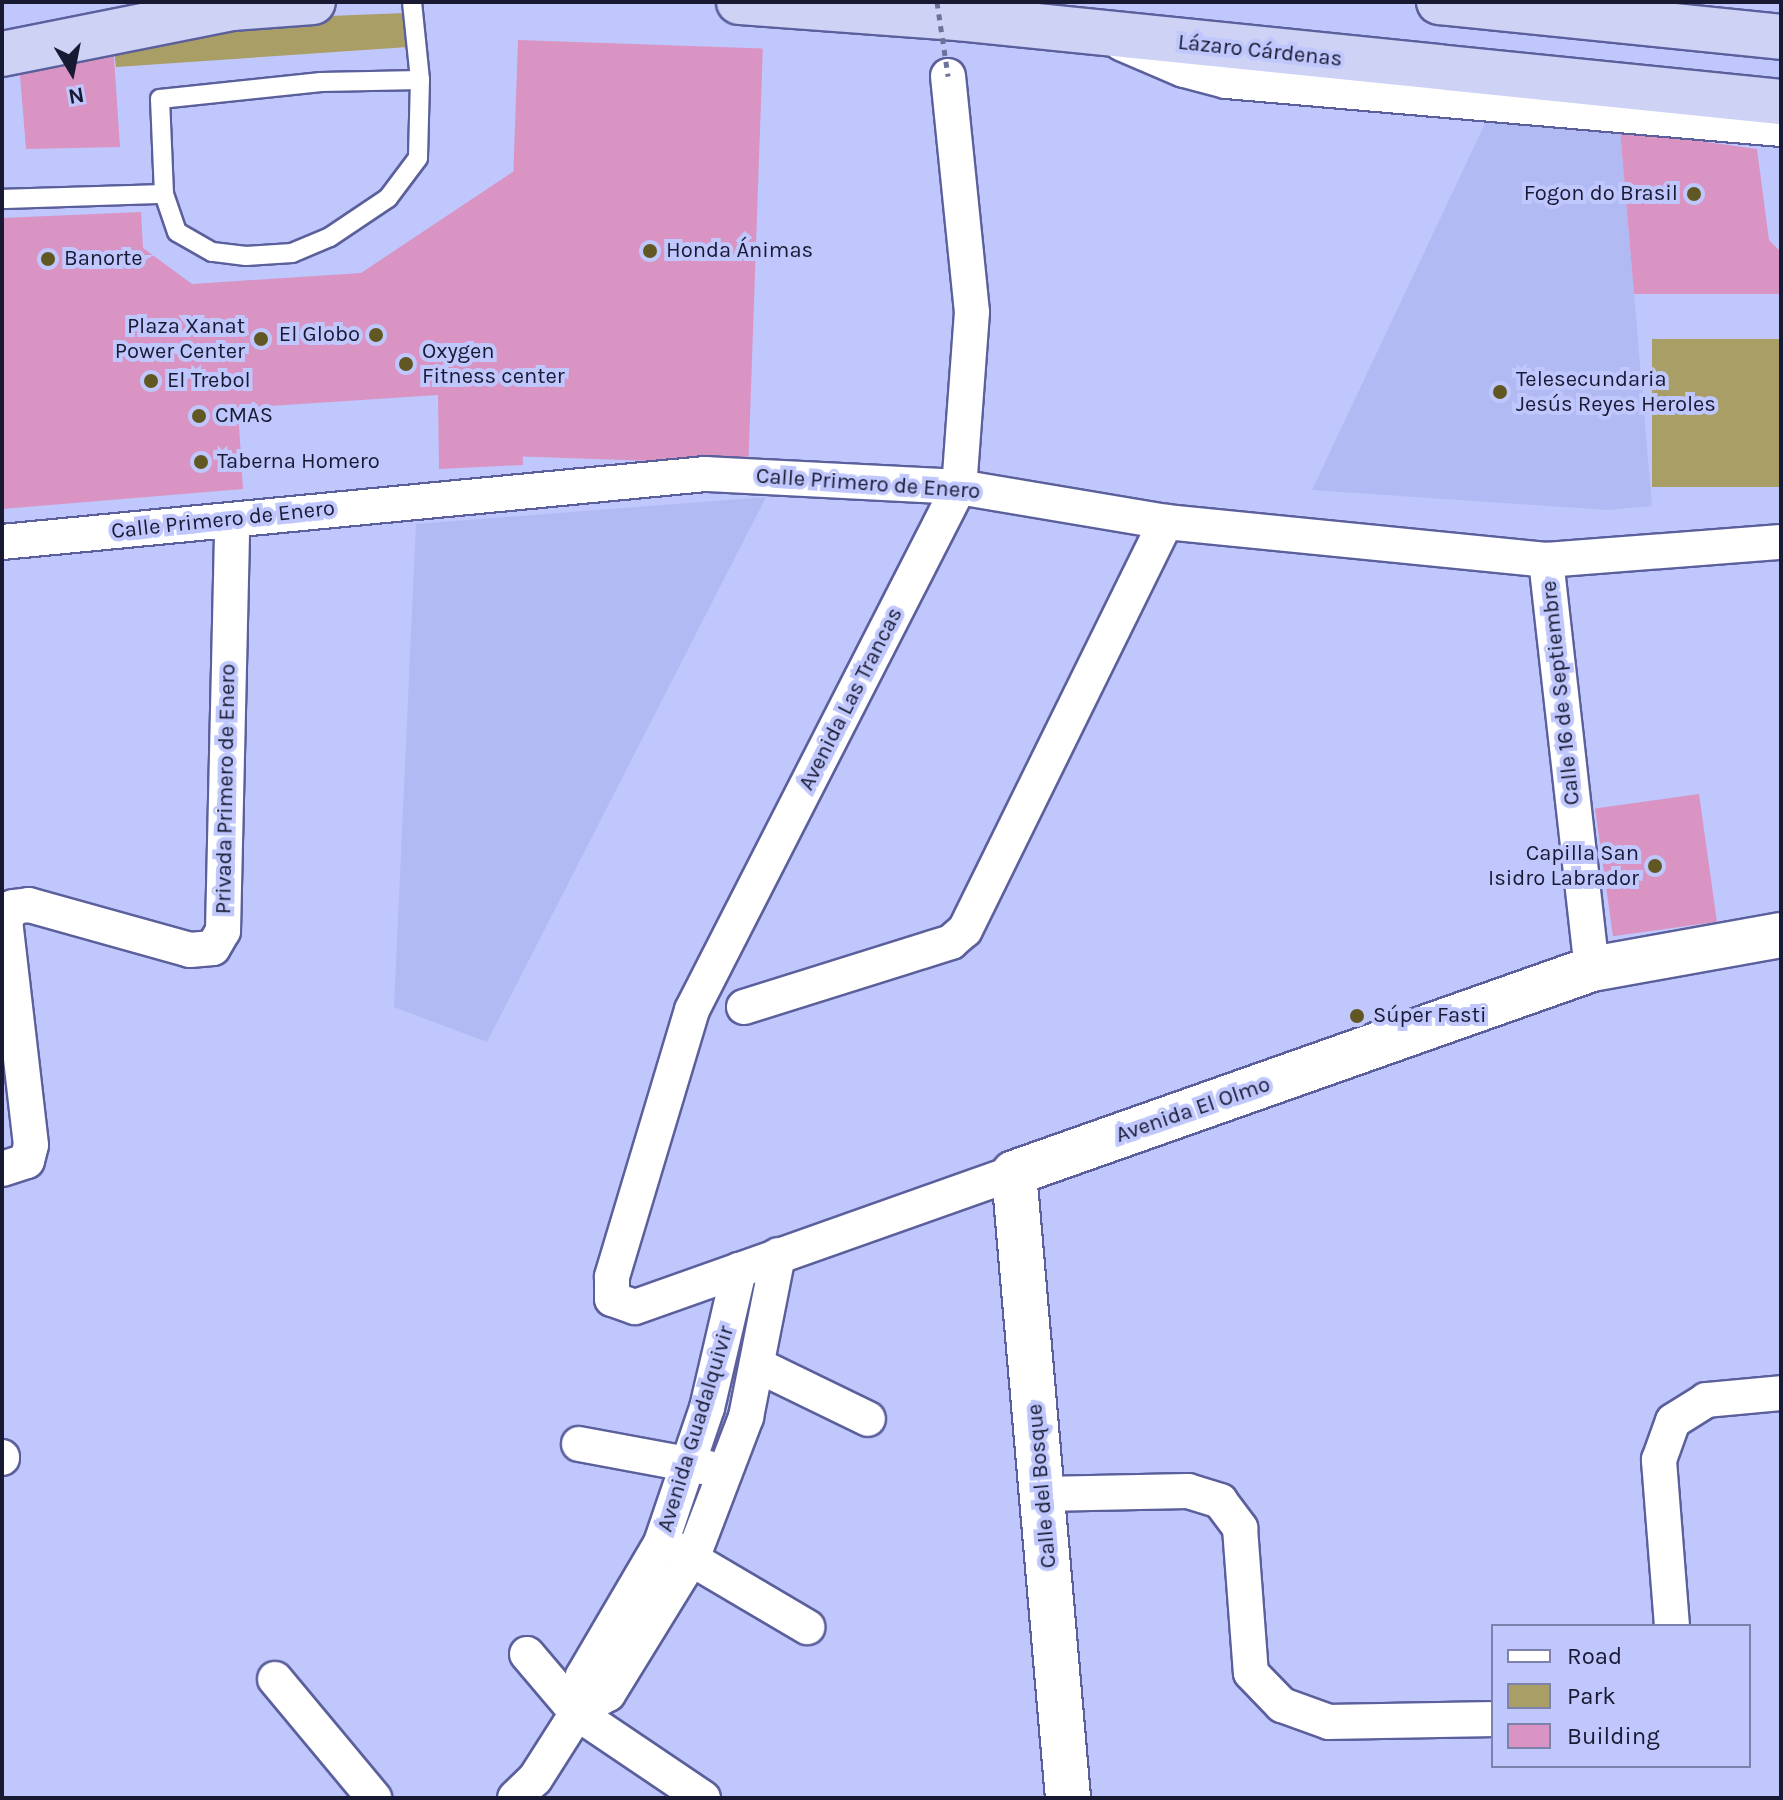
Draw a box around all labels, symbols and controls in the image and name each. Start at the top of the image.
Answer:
street label: Lázaro Cárdenas [1177,29,1343,73]
north arrow [32,32,112,112]
text: N [66,81,86,110]
place label: Fogon do Brasil [1524,181,1678,207]
marker: Fogon do Brasil [1685,185,1703,203]
place label: Honda Ánimas [666,238,813,264]
marker: Honda Ánimas [641,242,659,260]
place label: Banorte [64,246,143,272]
marker: Banorte [39,250,57,268]
place label: Plaza Xanat Power Center [115,313,245,364]
place label: El Globo [279,322,360,348]
marker: El Globo [367,326,385,344]
marker: Plaza Xanat Power Center [252,330,270,348]
place label: Oxygen Fitness center [422,338,565,390]
marker: Oxygen Fitness center [397,355,415,373]
place label: Telesecundaria Jesús Reyes Heroles [1516,366,1716,418]
place label: El Trebol [167,368,251,394]
marker: El Trebol [142,372,160,390]
marker: Telesecundaria Jesús Reyes Heroles [1491,383,1509,401]
place label: CMAS [215,403,273,429]
marker: CMAS [190,407,208,425]
place label: Taberna Homero [217,449,380,475]
marker: Taberna Homero [192,453,210,471]
street label: Calle Primero de Enero [755,463,981,505]
street label: Calle Primero de Enero [110,495,336,545]
street label: Calle 16 de Septiembre [1536,579,1586,807]
street label: Avenida Las Trancas [793,603,909,795]
street label: Privada Primero de Enero [211,664,241,914]
place label: Capilla San Isidro Labrador [1488,840,1639,892]
marker: Capilla San Isidro Labrador [1646,857,1664,875]
place label: Súper Fasti [1373,1003,1486,1029]
marker: Súper Fasti [1348,1007,1366,1025]
street label: Avenida El Olmo [1112,1071,1274,1149]
street label: Avenida Guadalquivir [652,1323,740,1535]
street label: Calle del Bosque [1022,1403,1062,1569]
legend [1491,1624,1751,1768]
text: Road [1567,1642,1622,1670]
text: Park [1567,1682,1616,1710]
text: Building [1567,1722,1660,1750]

